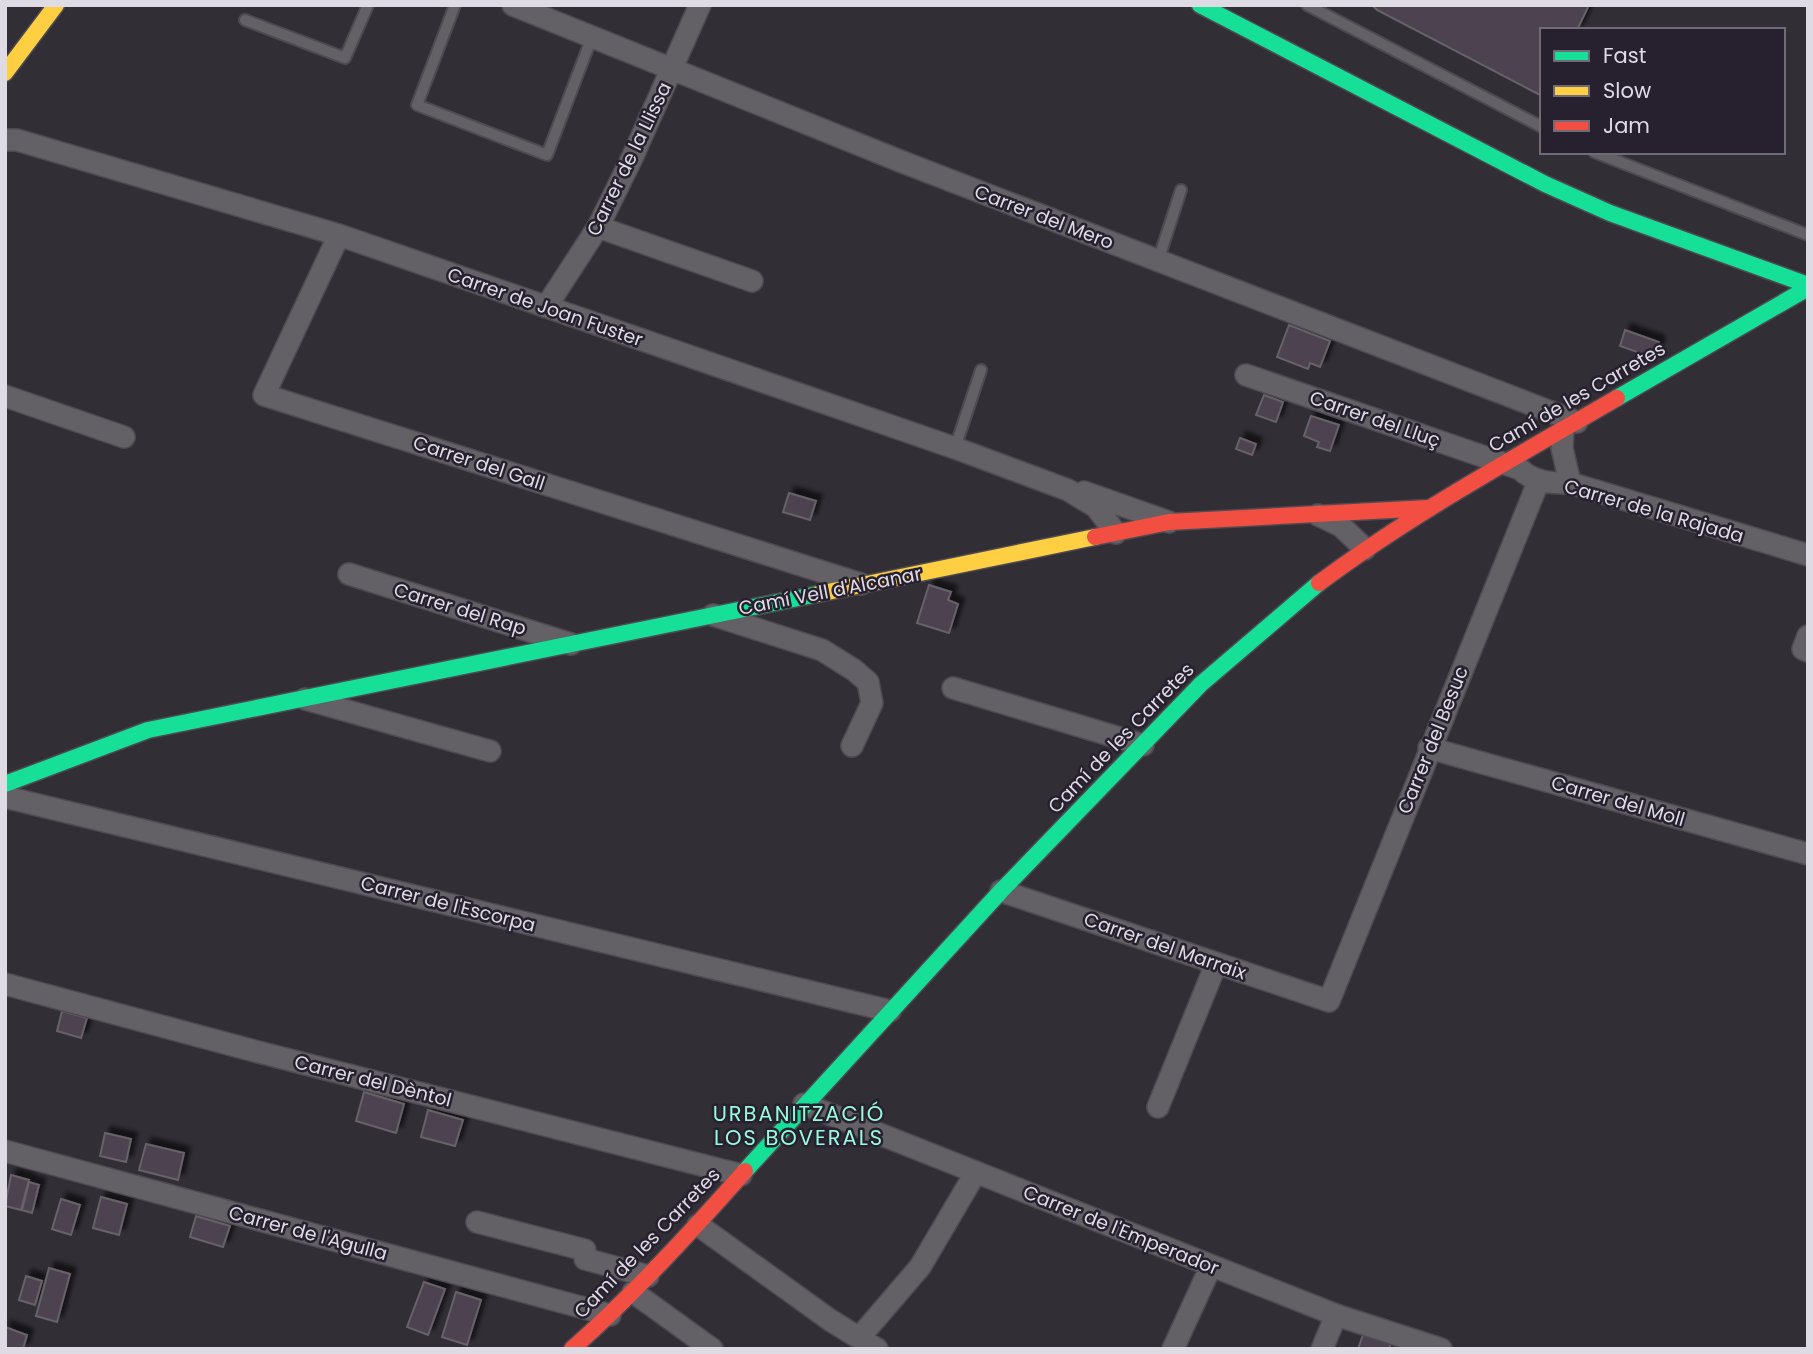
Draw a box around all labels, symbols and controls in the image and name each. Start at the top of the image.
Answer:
legend [1540,28,1785,154]
text: Fast [1603,41,1646,70]
text: Slow [1603,76,1651,105]
street label: Carrer de la Llissa [580,78,678,240]
text: Jam [1603,111,1650,140]
street label: Carrer del Mero [970,178,1118,256]
street label: Carrer de Joan Fuster [444,261,646,353]
street label: Camí de les Carretes [1484,335,1670,459]
street label: Carrer del Lluç [1306,384,1444,454]
street label: Carrer del Gall [410,429,548,497]
street label: Carrer de la Rajada [1561,472,1747,550]
street label: Camí Vell d'Alcanar [736,560,924,622]
street label: Carrer del Rap [390,576,530,642]
street label: Camí de les Carretes [1042,657,1200,819]
street label: Carrer del Besuc [1391,662,1475,818]
street label: Carrer del Moll [1548,769,1688,833]
street label: Carrer de l'Escorpa [358,869,538,939]
street label: Carrer del Marraix [1080,906,1250,986]
street label: Carrer del Dèntol [292,1048,454,1114]
district label: URBANITZACIÓ LOS BOVERALS [713,1099,885,1152]
street label: Camí de les Carretes [568,1162,726,1324]
street label: Carrer de l'Emperador [1019,1178,1223,1282]
street label: Carrer de l'Agulla [226,1199,390,1267]

